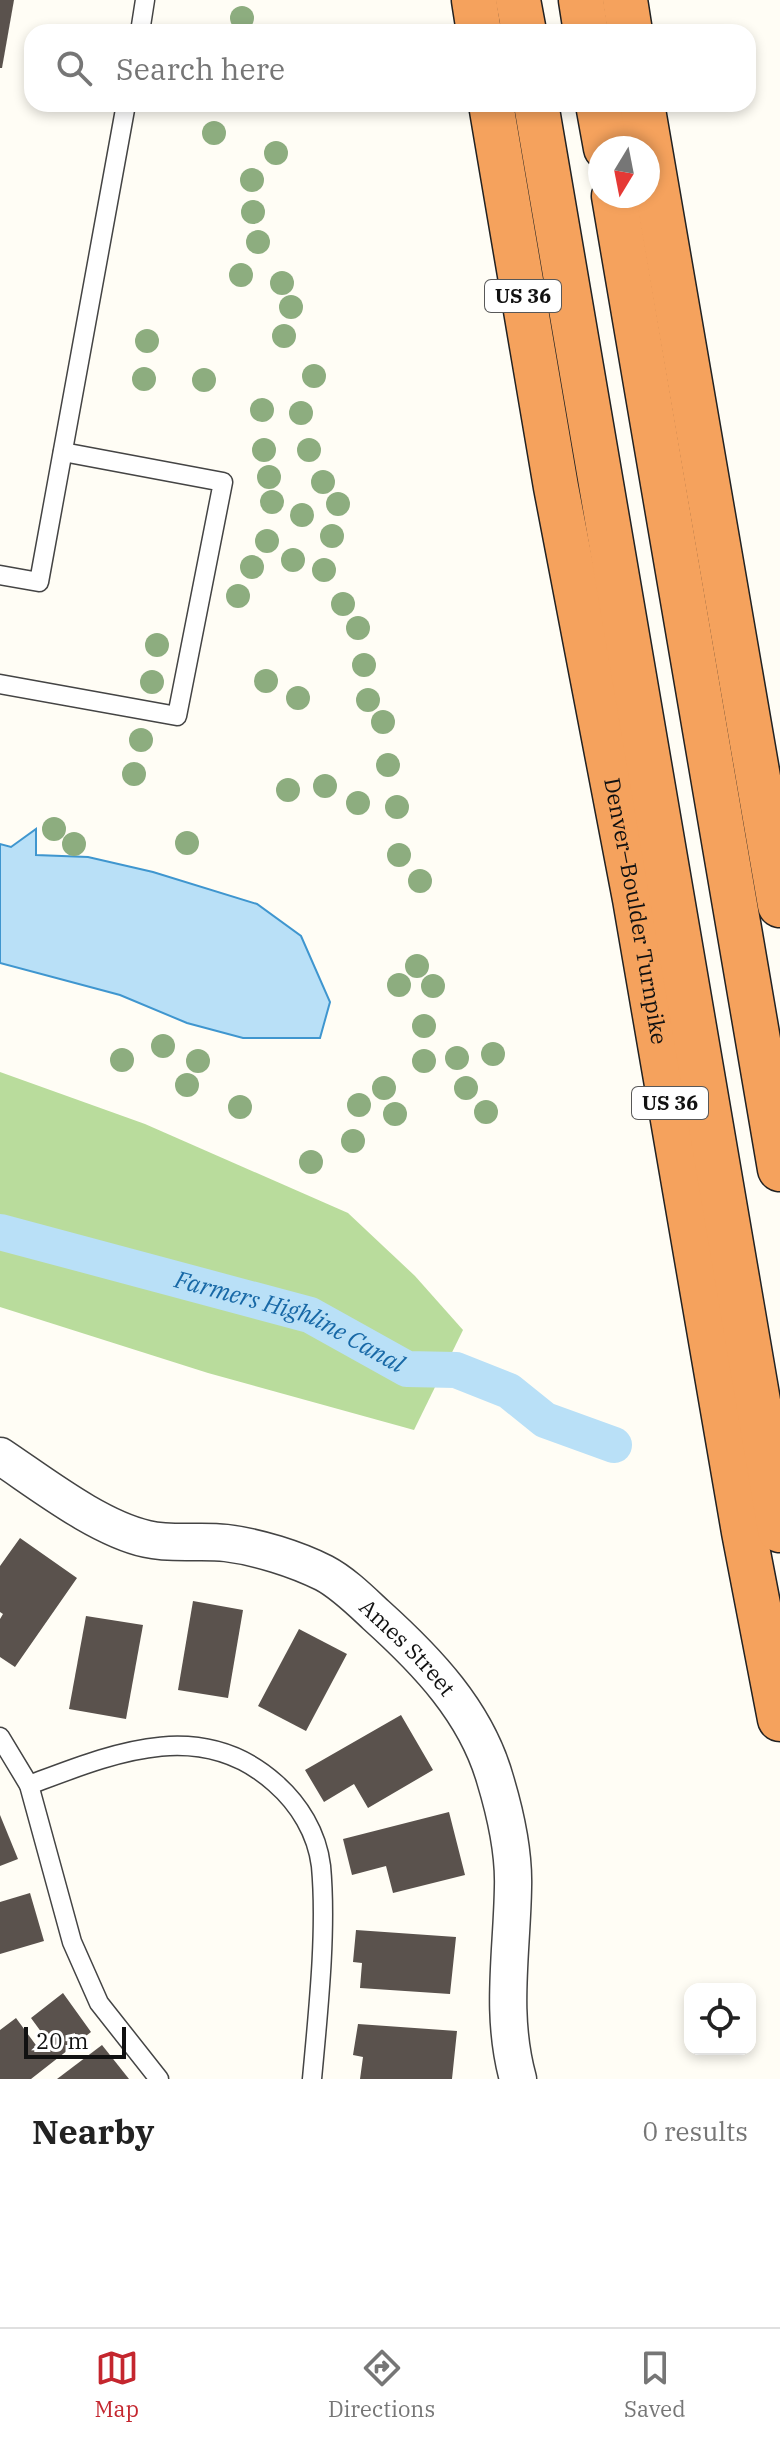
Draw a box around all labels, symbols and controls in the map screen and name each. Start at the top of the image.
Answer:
search box [24,24,756,112]
icon: search [52,46,96,90]
text: Search here [116,49,285,88]
north arrow [588,136,660,208]
road number: US 36 [485,280,561,312]
street label: Denver–Boulder Turnpike [598,775,675,1046]
road number: US 36 [632,1087,708,1119]
water label: Farmers Highline Canal [171,1262,412,1380]
street label: Ames Street [354,1592,462,1702]
map controls [684,1983,756,2055]
button: locate [684,1983,756,2055]
scale bar [24,2023,126,2059]
text: 20 m [36,2026,88,2055]
text: Nearby [32,2109,154,2153]
text: 0 results [642,2114,748,2148]
tab: Map [94,2346,139,2423]
tab: Directions [328,2346,435,2423]
tab: Saved [624,2346,686,2423]

